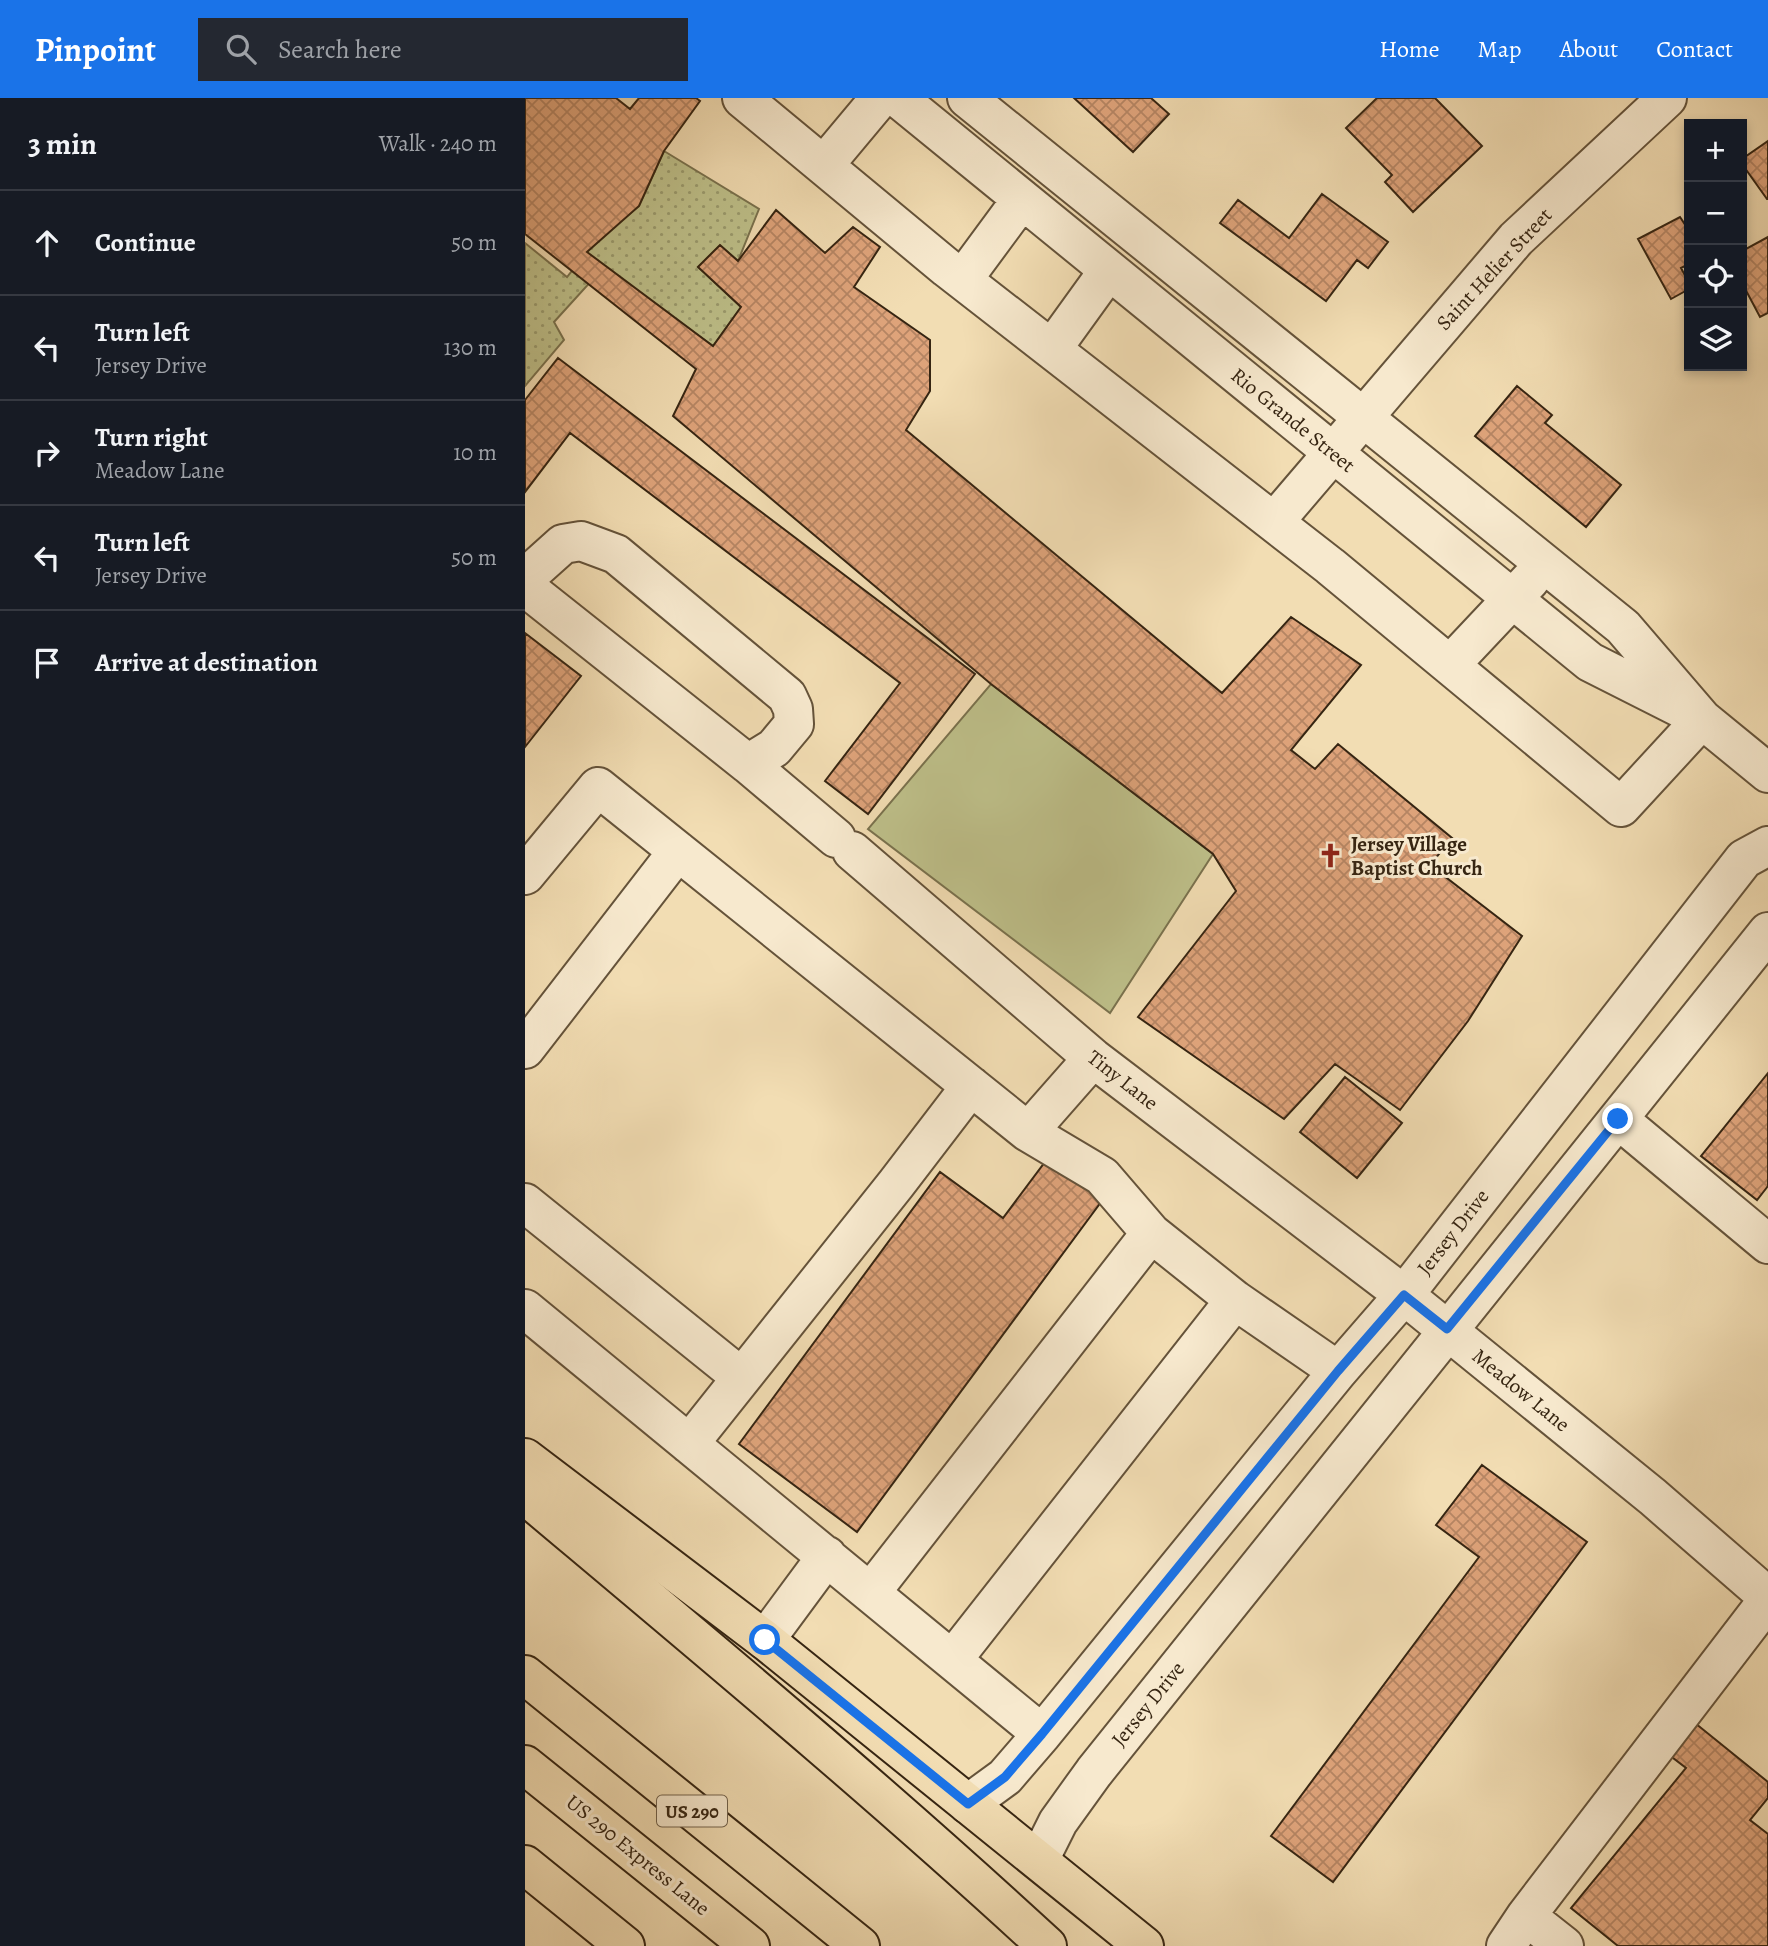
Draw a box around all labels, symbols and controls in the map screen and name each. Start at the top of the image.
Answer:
search box [198,18,688,81]
text: Pinpoint [35,27,156,72]
icon: search [222,30,260,68]
text: Search here [278,32,402,67]
text: Home [1379,33,1440,65]
text: Map [1478,33,1522,65]
text: About [1560,33,1618,65]
text: Contact [1656,33,1733,65]
map controls [1684,119,1747,371]
button: + [1684,119,1747,182]
text: 3 min [28,124,97,164]
text: Walk · 240 m [379,128,497,159]
button: − [1684,182,1747,245]
street label: Saint Helier Street [1430,202,1558,336]
icon: ahead [28,224,66,262]
text: Continue [95,225,196,260]
text: 50 m [451,227,497,258]
button: locate [1684,245,1747,308]
button: layers [1684,308,1747,371]
text: Turn left [95,315,190,350]
icon: left [28,329,66,367]
text: 130 m [444,332,497,363]
text: Jersey Drive [95,350,207,381]
street label: Rio Grande Street [1225,361,1361,479]
text: Turn right [95,420,208,455]
icon: right [28,434,66,472]
text: 10 m [453,437,497,468]
text: Meadow Lane [95,455,225,486]
text: Turn left [95,525,190,560]
icon: left [28,539,66,577]
text: 50 m [451,542,497,573]
text: Jersey Drive [95,560,207,591]
icon: arrive [28,644,66,682]
text: Arrive at destination [95,645,318,680]
place label: Jersey Village Baptist Church [1351,830,1483,882]
church icon: Jersey Village Baptist Church [1317,842,1345,870]
street label: Tiny Lane [1082,1043,1164,1117]
route end [1602,1103,1633,1134]
street label: Jersey Drive [1411,1183,1495,1281]
street label: Meadow Lane [1466,1342,1576,1438]
route start [749,1624,780,1655]
street label: Jersey Drive [1105,1656,1191,1752]
street label: US 290 Express Lane [560,1788,716,1922]
road number: US 290 [657,1796,727,1826]

